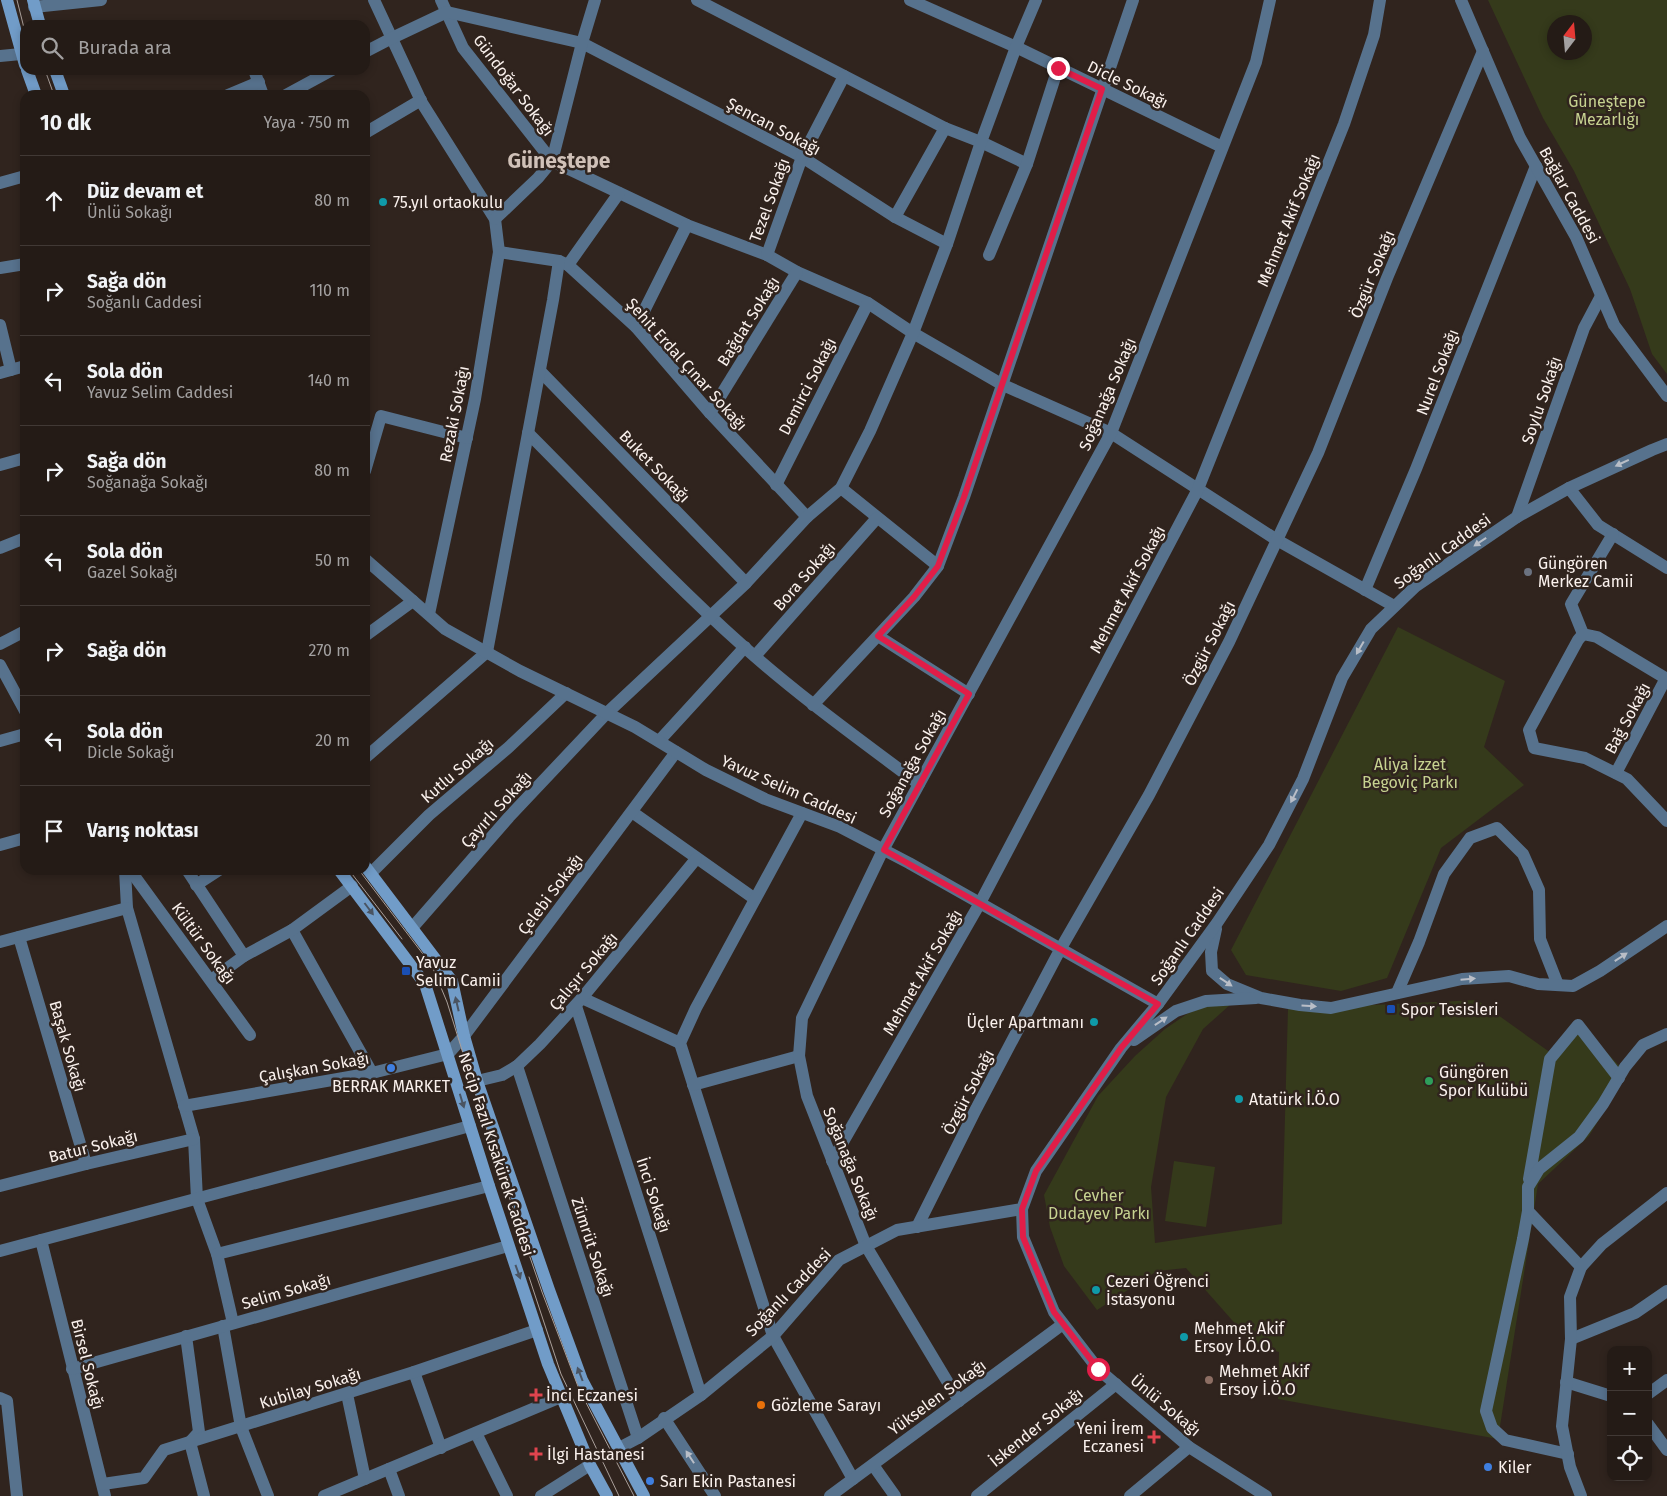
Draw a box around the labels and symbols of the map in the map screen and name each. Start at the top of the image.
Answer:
north arrow [1547,15,1592,60]
street label: Gündoğar Sokağı [469,31,558,140]
route end [1047,57,1070,80]
street label: Dicle Sokağı [1084,57,1171,112]
park label: Güneştepe Mezarlığı [1568,92,1646,129]
street label: Şencan Sokağı [723,94,824,160]
street label: Bağlar Caddesi [1535,144,1604,247]
district label: Güneştepe [508,148,611,174]
street label: Mehmet Akif Sokağı [1253,151,1324,290]
street label: Tezel Sokağı [746,156,793,245]
place label: 75.yıl ortaokulu [393,193,503,212]
marker: 75.yıl ortaokulu [377,196,389,208]
street label: Özgür Sokağı [1346,228,1399,321]
street label: Bağdat Sokağı [713,273,784,370]
street label: Şehit Erdal Çınar Sokağı [621,294,751,435]
street label: Nurel Sokağı [1412,326,1463,418]
street label: Demirci Sokağı [775,334,840,438]
street label: Soğanağa Sokağı [1075,335,1140,454]
street label: Soylu Sokağı [1518,354,1565,447]
street label: Rezaki Sokağı [436,364,473,464]
street label: Buket Sokağı [615,426,694,506]
one-way arrow [1615,460,1629,468]
street label: Soğanlı Caddesi [1390,510,1494,593]
street label: Mehmet Akif Sokağı [1086,522,1169,656]
one-way arrow [1474,537,1487,547]
street label: Bora Sokağı [769,538,839,615]
place label: Güngören Merkez Camii [1538,554,1633,591]
marker: Güngören Merkez Camii [1522,566,1534,578]
street label: Özgür Sokağı [1180,597,1239,689]
one-way arrow [1355,641,1364,654]
street label: Bağ Sokağı [1601,679,1654,757]
street label: Soğanağa Sokağı [875,706,950,821]
street label: Kutlu Sokağı [417,734,497,807]
street label: Yavuz Selim Caddesi [718,751,860,828]
park label: Aliya İzzet Begoviç Parkı [1362,754,1458,793]
street label: Çayırlı Sokağı [457,767,537,852]
one-way arrow [1290,789,1298,803]
street label: Çelebi Sokağı [514,850,588,939]
street label: Soğanlı Caddesi [1147,884,1228,989]
street label: Kültür Sokağı [168,899,240,988]
one-way arrow [364,902,374,916]
street label: Mehmet Akif Sokağı [879,906,966,1038]
street label: Çalışır Sokağı [545,928,622,1015]
one-way arrow [1615,952,1628,961]
place label: Yavuz Selim Camii [416,953,501,990]
marker: Yavuz Selim Camii [400,965,412,977]
one-way arrow [1460,974,1476,982]
one-way arrow [1219,977,1233,987]
one-way arrow [453,997,461,1012]
street label: Başak Sokağı [44,998,90,1094]
place label: Spor Tesisleri [1401,1000,1499,1019]
one-way arrow [1301,1002,1317,1010]
marker: Spor Tesisleri [1385,1003,1397,1015]
place label: Üçler Apartmanı [967,1013,1084,1033]
marker: Üçler Apartmanı [1088,1016,1100,1028]
one-way arrow [1154,1016,1168,1026]
street label: Özgür Sokağı [939,1046,998,1138]
street label: Çalışkan Sokağı [257,1048,371,1088]
street label: Necip Fazıl Kısakürek Caddesi [455,1050,538,1258]
marker: BERRAK MARKET [385,1062,397,1074]
place label: Güngören Spor Kulübü [1439,1063,1528,1100]
marker: Güngören Spor Kulübü [1423,1075,1435,1087]
place label: BERRAK MARKET [332,1077,451,1096]
place label: Atatürk İ.Ö.O [1249,1089,1340,1109]
marker: Atatürk İ.Ö.O [1233,1093,1245,1105]
one-way arrow [459,1094,467,1109]
street label: Soğanağa Sokağı [819,1105,882,1224]
street label: Batur Sokağı [47,1126,140,1167]
street label: İnci Sokağı [632,1155,676,1235]
park label: Cevher Dudayev Parkı [1048,1186,1150,1223]
street label: Zümrüt Sokağı [567,1195,618,1300]
street label: Soğanlı Caddesi [742,1244,835,1340]
one-way arrow [515,1265,522,1280]
street label: Selim Sokağı [239,1270,333,1313]
place label: Cezeri Öğrenci İstasyonu [1106,1272,1209,1309]
marker: Cezeri Öğrenci İstasyonu [1090,1284,1102,1296]
street label: Birsel Sokağı [67,1317,108,1411]
place label: Mehmet Akif Ersoy İ.Ö.O. [1194,1319,1286,1356]
marker: Mehmet Akif Ersoy İ.Ö.O. [1178,1331,1190,1343]
street label: Yükselen Sokağı [885,1356,990,1439]
route start [1087,1358,1110,1381]
place label: Mehmet Akif Ersoy İ.Ö.O [1219,1362,1311,1399]
street label: Kubilay Sokağı [257,1364,363,1413]
one-way arrow [576,1366,584,1381]
street label: Ünlü Sokağı [1127,1371,1205,1440]
marker: Mehmet Akif Ersoy İ.Ö.O [1203,1374,1215,1386]
street label: İskender Sokağı [985,1383,1087,1471]
place label: İnci Eczanesi [546,1385,638,1405]
marker: İnci Eczanesi [530,1389,542,1401]
place label: Gözleme Sarayı [771,1396,881,1415]
marker: Gözleme Sarayı [755,1399,767,1411]
place label: Yeni İrem Eczanesi [1076,1418,1144,1456]
marker: Yeni İrem Eczanesi [1148,1431,1160,1443]
place label: İlgi Hastanesi [547,1444,645,1464]
marker: İlgi Hastanesi [529,1447,543,1461]
one-way arrow [685,1451,694,1464]
place label: Kiler [1498,1458,1532,1477]
marker: Kiler [1482,1461,1494,1473]
place label: Sarı Ekin Pastanesi [660,1472,796,1491]
marker: Sarı Ekin Pastanesi [644,1475,656,1487]

